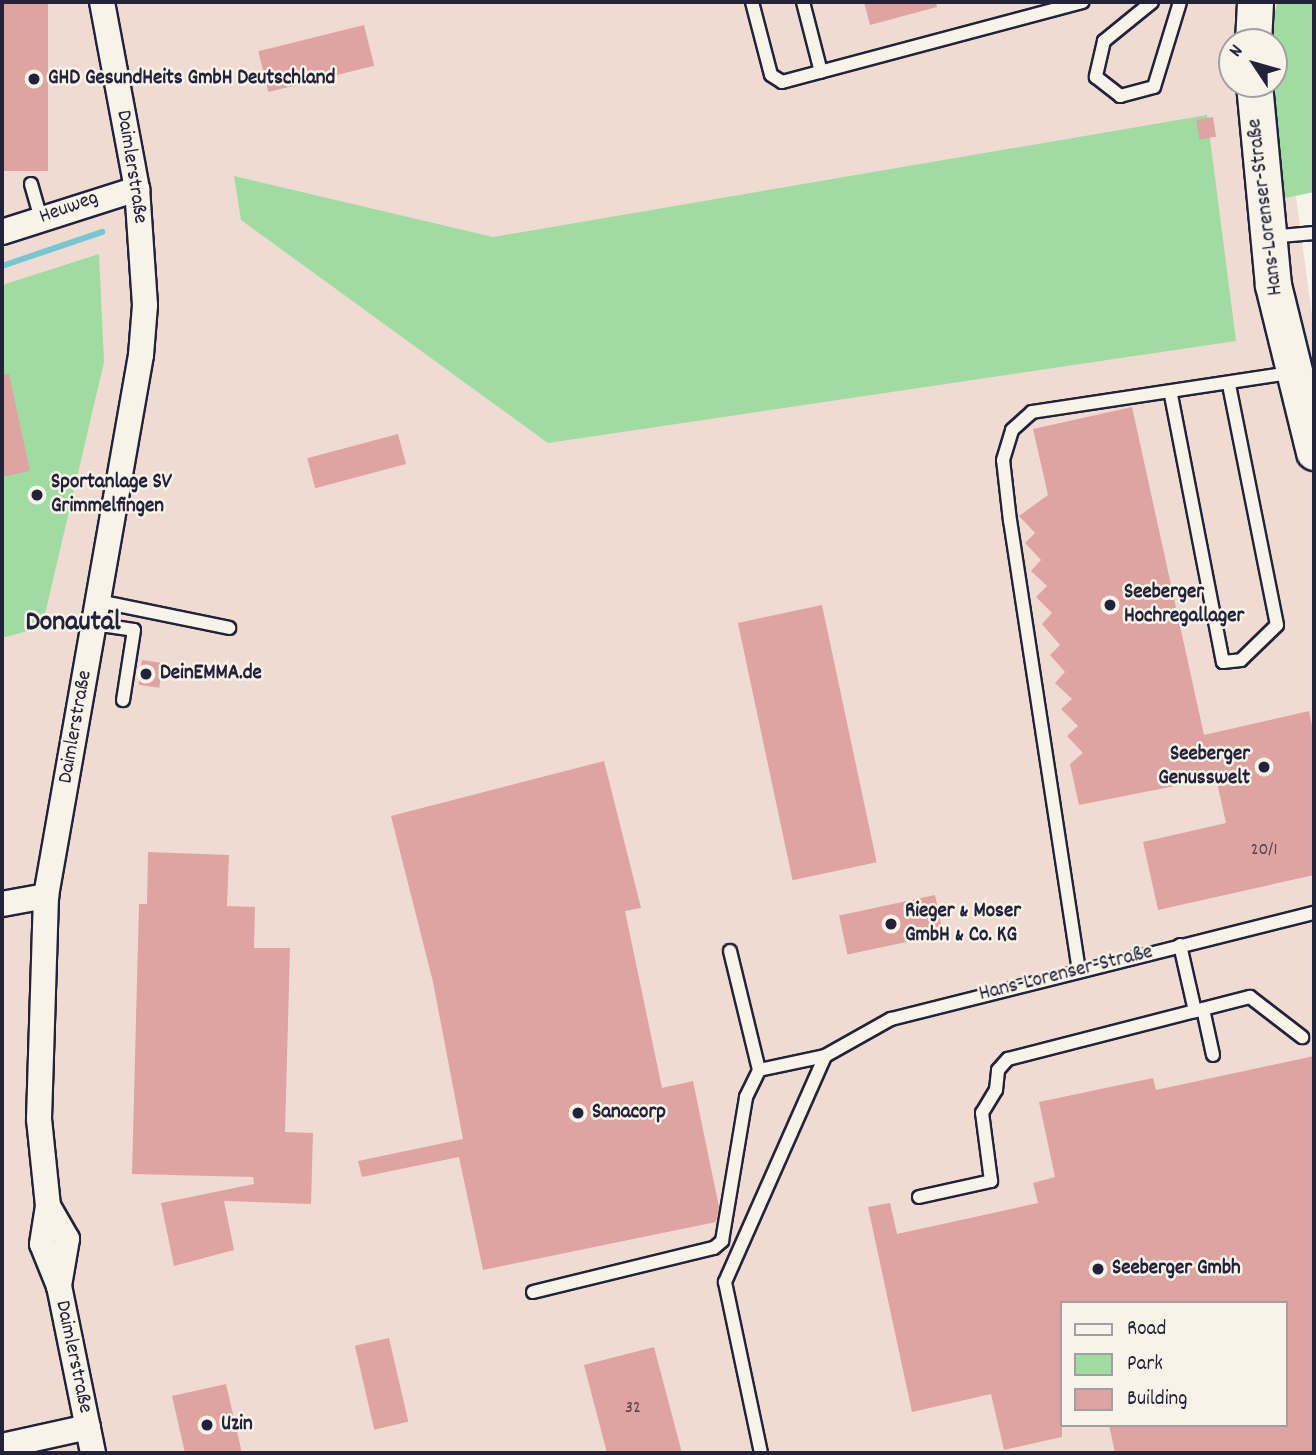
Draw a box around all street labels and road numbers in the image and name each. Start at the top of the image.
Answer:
street label: Daimlerstraße [110,109,152,225]
street label: Hans-Lorenser-Straße [1243,117,1289,297]
street label: Heuweg [36,186,102,230]
street label: Daimlerstraße [54,668,98,786]
street label: Hans-Lorenser-Straße [977,940,1155,1008]
street label: Daimlerstraße [49,1298,97,1416]

